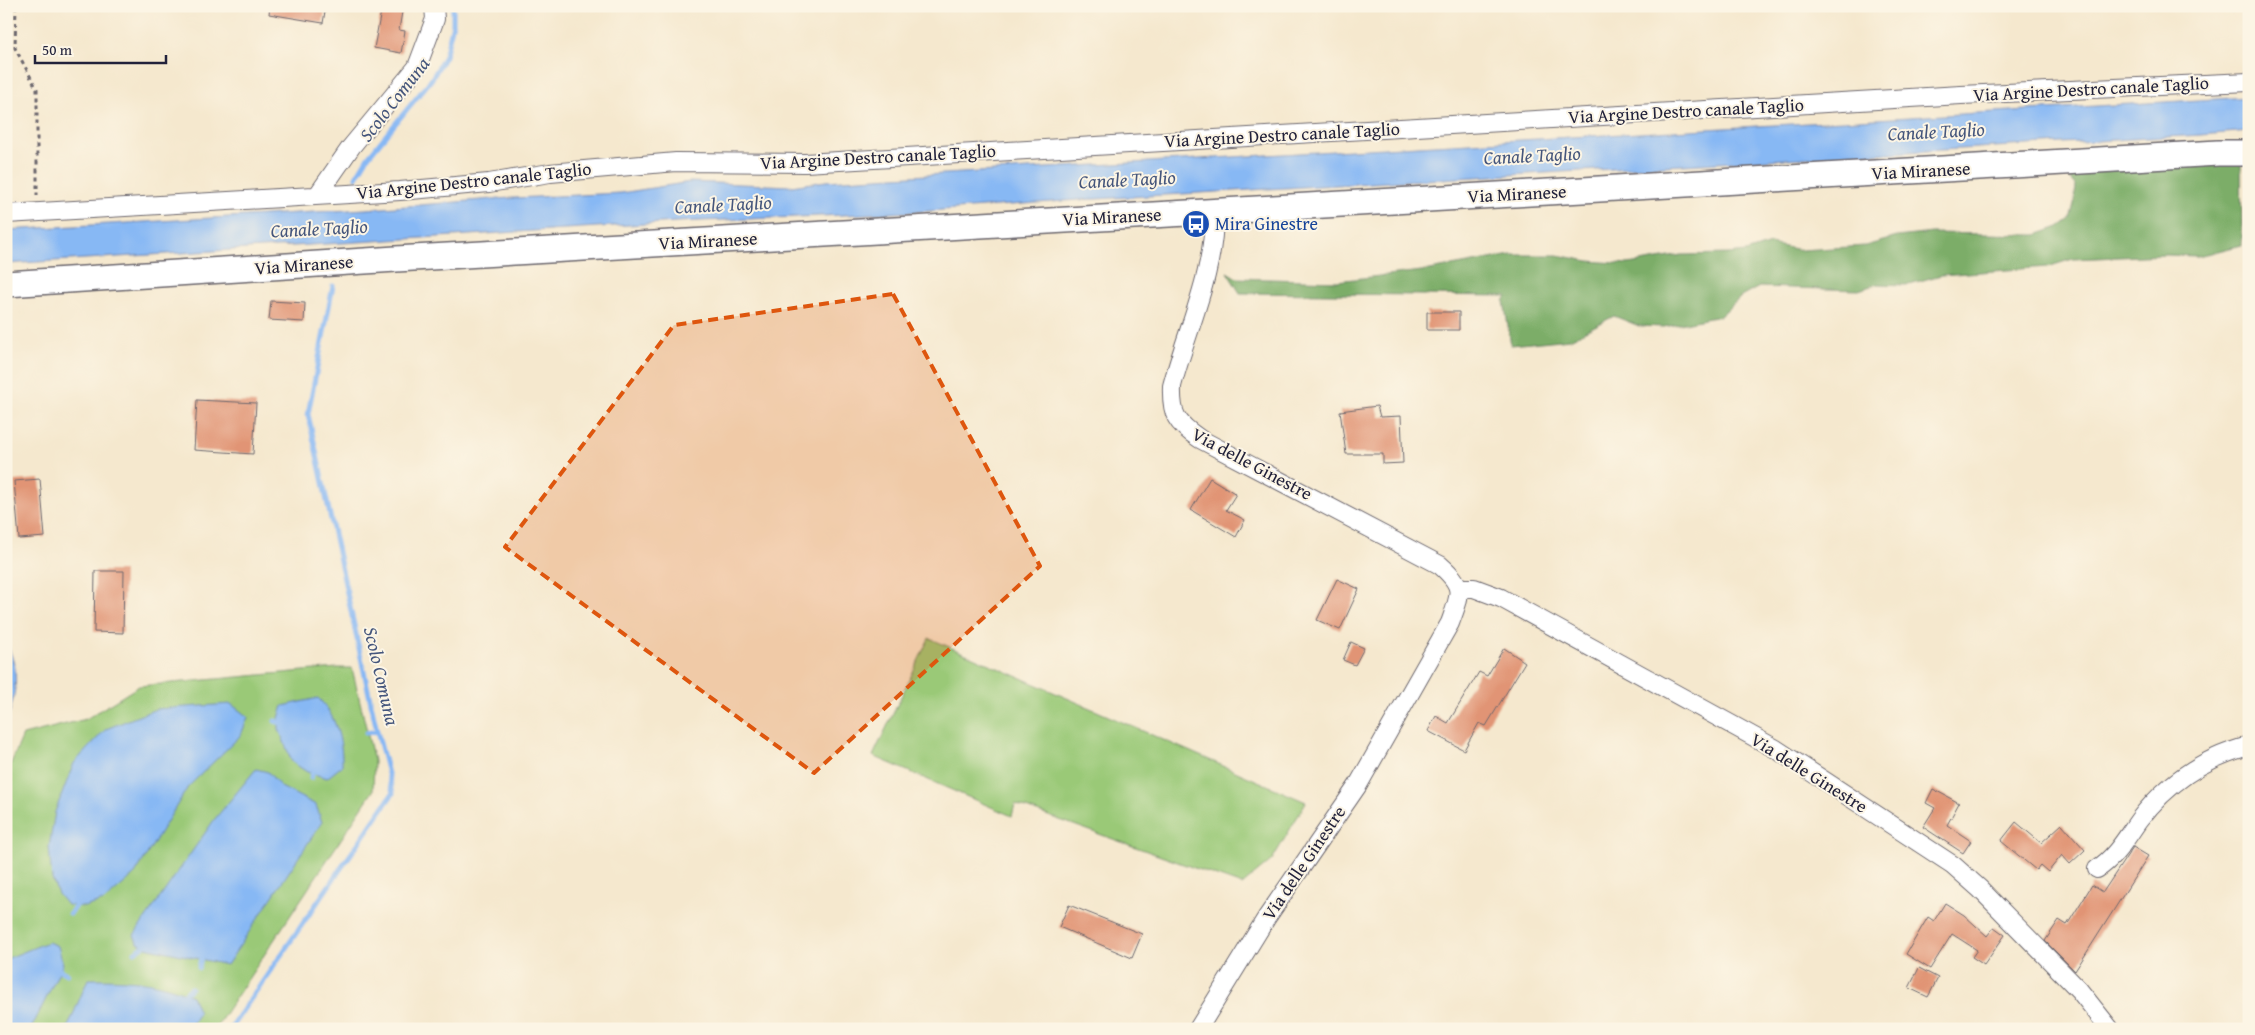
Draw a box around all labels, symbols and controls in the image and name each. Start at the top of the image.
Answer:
scale bar [35,32,166,64]
text: 50 m [42,39,73,60]
water label: Scolo Comuna [352,51,436,147]
street label: Via Argine Destro canale Taglio [1972,69,2210,108]
street label: Via Argine Destro canale Taglio [1567,91,1805,130]
water label: Canale Taglio [1887,114,1985,148]
street label: Via Argine Destro canale Taglio [1163,115,1401,154]
street label: Via Argine Destro canale Taglio [759,137,997,176]
water label: Canale Taglio [1483,138,1581,172]
street label: Via Miranese [1871,154,1971,187]
street label: Via Argine Destro canale Taglio [355,155,593,206]
water label: Canale Taglio [1078,162,1176,196]
street label: Via Miranese [1467,177,1567,210]
water label: Canale Taglio [674,187,772,221]
street label: Via Miranese [1062,200,1162,233]
bus stop icon: Mira Ginestre [1181,209,1211,239]
place label: Mira Ginestre [1215,210,1318,237]
water label: Canale Taglio [270,211,368,245]
street label: Via Miranese [658,224,758,257]
street label: Via Miranese [254,248,354,281]
street label: Via delle Ginestre [1187,420,1317,507]
water label: Scolo Comuna [357,624,407,728]
street label: Via delle Ginestre [1746,726,1873,819]
street label: Via delle Ginestre [1255,800,1352,925]

